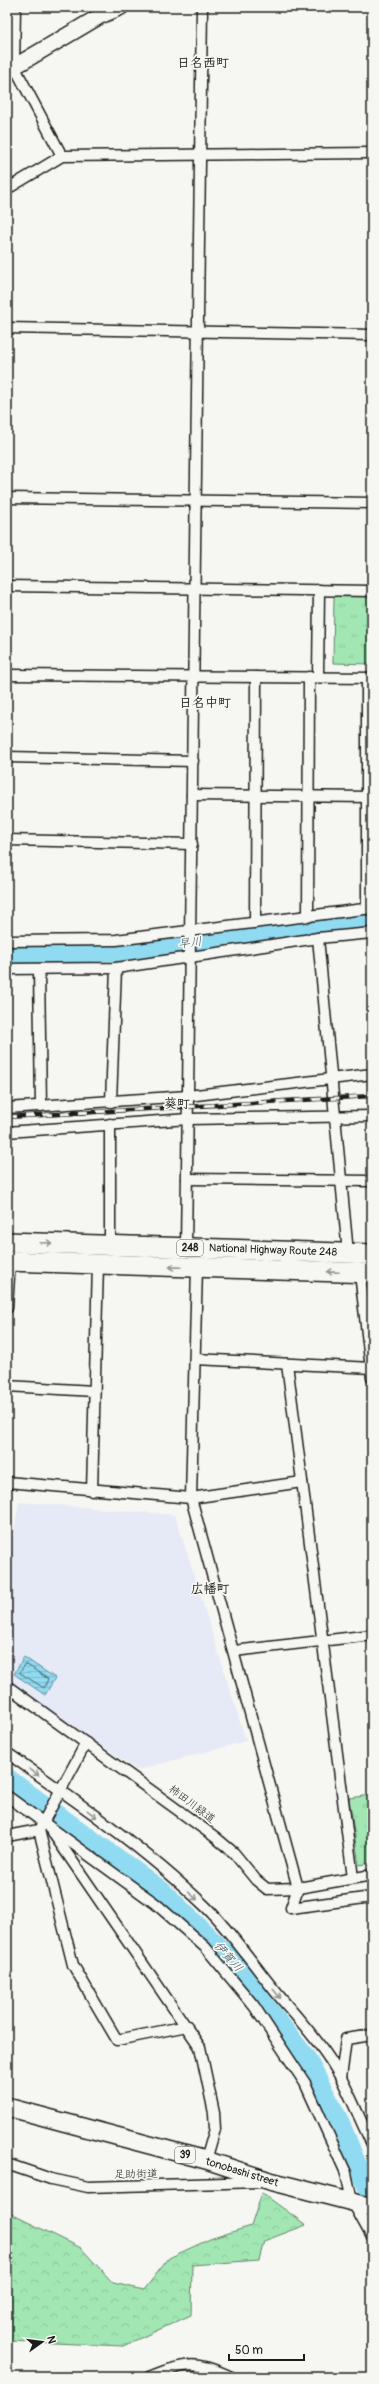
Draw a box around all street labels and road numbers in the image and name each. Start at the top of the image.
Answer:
road number: 248 [177,1240,203,1256]
street label: National Highway Route 248 [209,1241,338,1259]
street label: 柿田川緑道 [166,1782,218,1826]
road number: 39 [175,2147,195,2163]
street label: tonobashi street [203,2154,281,2189]
street label: 足助街道 [114,2167,158,2181]

